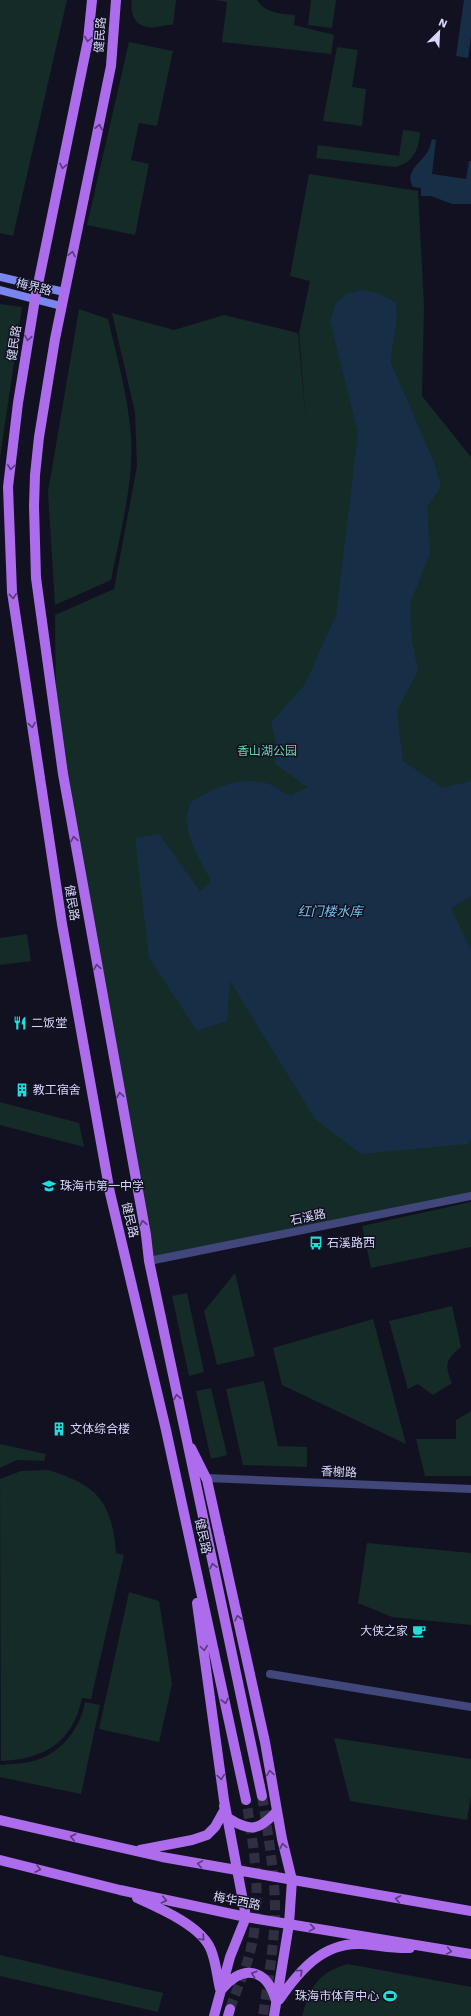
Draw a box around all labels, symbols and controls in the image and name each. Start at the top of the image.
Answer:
north arrow [419,12,459,52]
text: N [436,16,449,31]
street label: 健民路 [92,17,108,53]
one-way arrow [84,36,93,42]
one-way arrow [94,124,102,130]
one-way arrow [59,163,68,169]
one-way arrow [68,251,76,257]
street label: 梅界路 [15,276,53,298]
street label: 健民路 [4,324,24,362]
one-way arrow [24,335,33,341]
one-way arrow [7,464,16,470]
one-way arrow [8,593,17,599]
one-way arrow [27,722,35,728]
park label: 香山湖公园 [237,744,297,758]
one-way arrow [71,836,79,842]
street label: 健民路 [62,884,82,922]
water label: 红门楼水库 [297,904,364,919]
one-way arrow [94,964,102,970]
restaurant icon: 二饭堂 [12,1015,28,1031]
place label: 二饭堂 [31,1016,67,1030]
building icon: 教工宿舍 [14,1082,30,1098]
place label: 教工宿舍 [33,1083,81,1097]
one-way arrow [117,1092,125,1098]
school or university icon: 珠海市第一中学 [41,1178,57,1194]
place label: 珠海市第一中学 [60,1179,144,1193]
street label: 健民路 [119,1201,141,1239]
street label: 石溪路 [289,1206,327,1228]
one-way arrow [140,1220,148,1226]
bus stop icon: 石溪路西 [308,1235,324,1251]
place label: 石溪路西 [327,1236,375,1250]
one-way arrow [173,1394,181,1401]
building icon: 文体综合楼 [51,1421,67,1437]
place label: 文体综合楼 [70,1422,130,1436]
street label: 香榭路 [321,1464,357,1480]
street label: 健民路 [192,1517,214,1555]
one-way arrow [209,1563,217,1569]
one-way arrow [234,1615,242,1621]
cafe icon: 大侠之家 [411,1623,427,1639]
place label: 大侠之家 [360,1624,408,1638]
one-way arrow [199,1645,208,1651]
one-way arrow [220,1698,228,1704]
one-way arrow [267,1770,275,1776]
one-way arrow [216,1774,225,1780]
one-way arrow [70,1833,76,1841]
one-way arrow [280,1843,288,1849]
one-way arrow [197,1860,203,1869]
one-way arrow [34,1864,41,1873]
street label: 梅华西路 [212,1890,262,1912]
one-way arrow [161,1895,167,1903]
one-way arrow [394,1895,401,1904]
one-way arrow [309,1923,315,1931]
one-way arrow [197,1933,204,1941]
one-way arrow [446,1946,453,1954]
one-way arrow [295,1969,303,1976]
one-way arrow [251,1970,258,1979]
sports icon: 珠海市体育中心 [382,1988,398,2004]
place label: 珠海市体育中心 [295,1989,379,2003]

